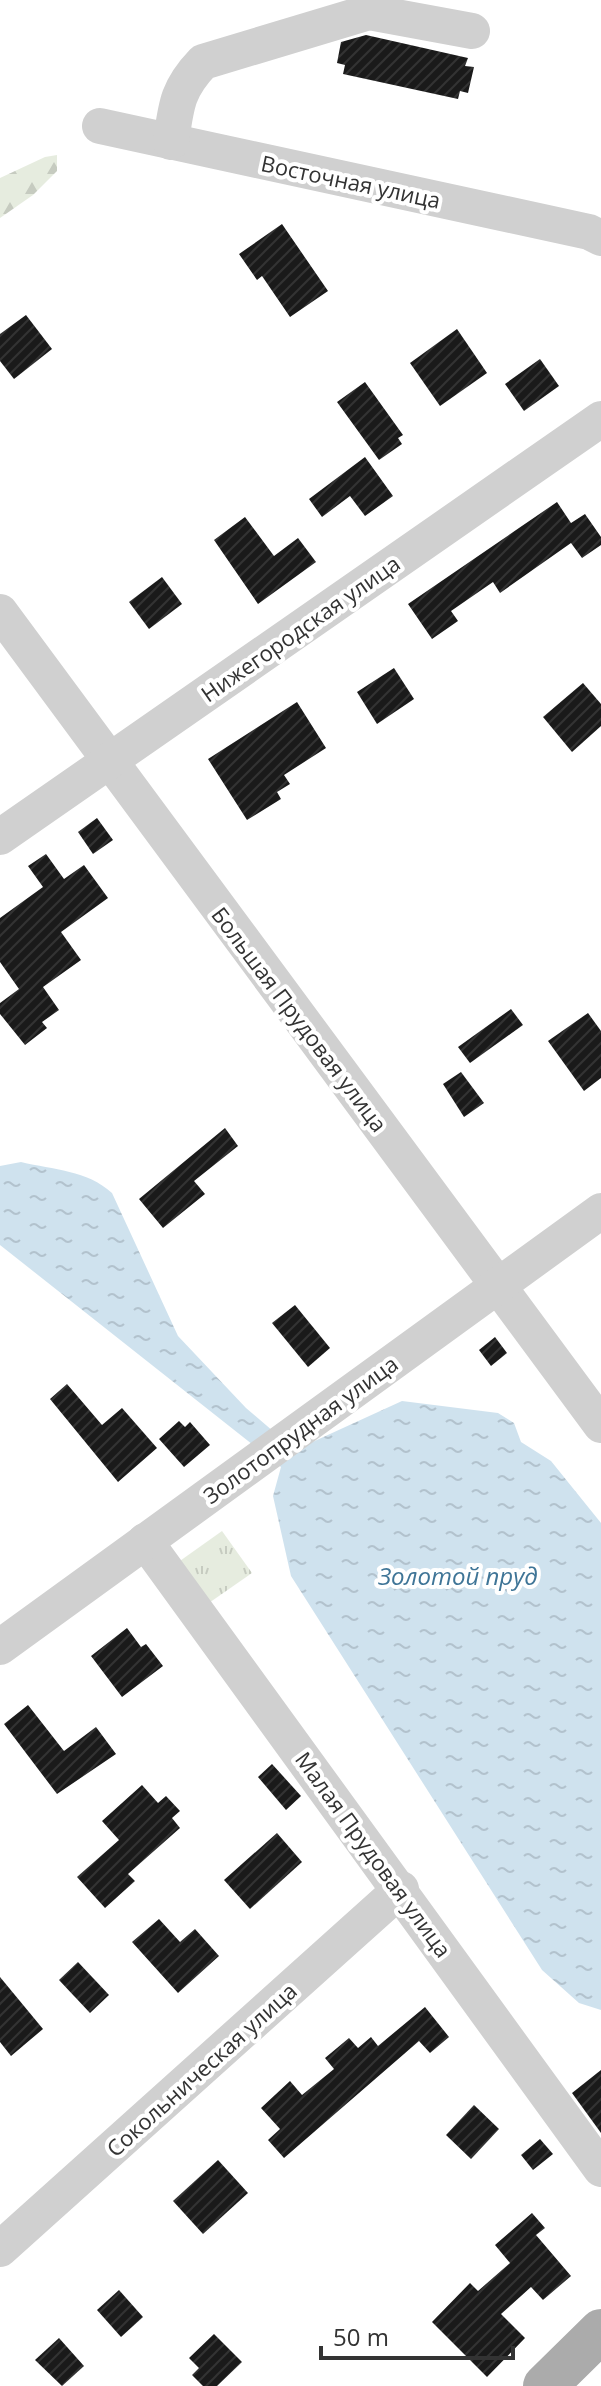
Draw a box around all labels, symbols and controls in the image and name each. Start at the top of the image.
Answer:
street label: Восточная улица [259,147,443,215]
street label: Нижегородская улица [195,548,405,708]
street label: Большая Прудовая улица [205,900,395,1138]
street label: Золотопрудная улица [197,1348,403,1510]
water label: Золотой пруд [377,1559,538,1592]
street label: Малая Прудовая улица [289,1745,459,1963]
street label: Сокольническая улица [99,1975,303,2163]
scale bar [321,2310,513,2360]
text: 50 m [333,2320,389,2353]

